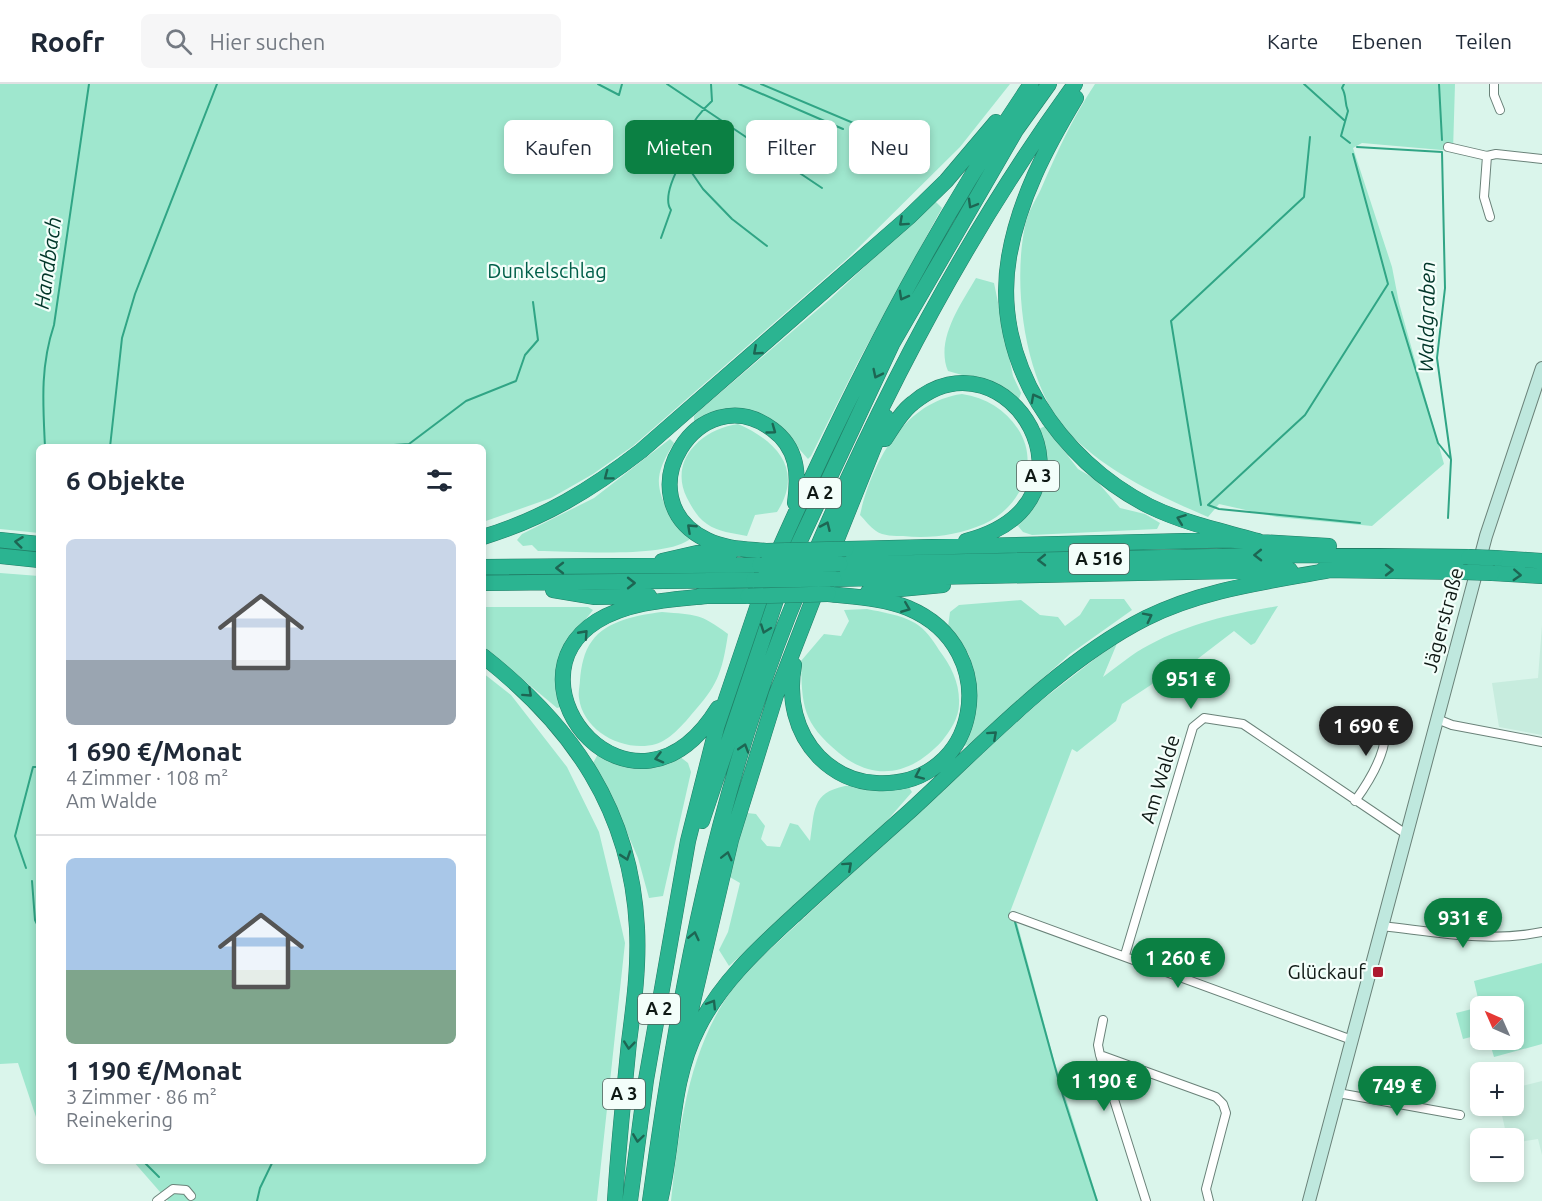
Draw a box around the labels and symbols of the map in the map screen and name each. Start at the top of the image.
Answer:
one-way arrow [968,198,979,208]
water label: Handbach [29,215,65,311]
one-way arrow [900,215,910,226]
park label: Dunkelschlag [487,259,607,282]
water label: Waldgraben [1413,261,1439,373]
one-way arrow [899,290,910,300]
one-way arrow [753,344,764,355]
one-way arrow [872,368,884,379]
one-way arrow [1031,393,1042,404]
one-way arrow [765,423,776,434]
road number: A 3 [1017,461,1059,491]
one-way arrow [603,469,614,480]
road number: A 2 [799,478,841,508]
one-way arrow [1177,514,1188,526]
one-way arrow [819,521,831,532]
one-way arrow [688,524,698,535]
one-way arrow [15,536,24,549]
road number: A 516 [1069,544,1129,574]
one-way arrow [1253,549,1262,562]
one-way arrow [1037,553,1046,566]
one-way arrow [555,562,564,574]
one-way arrow [1385,564,1394,576]
street label: Jägerstraße [1417,565,1468,675]
one-way arrow [1512,568,1521,581]
one-way arrow [627,577,636,589]
one-way arrow [899,601,910,613]
one-way arrow [1141,613,1152,625]
one-way arrow [759,623,772,634]
one-way arrow [577,630,588,640]
pin: 951 € [1149,659,1233,710]
one-way arrow [521,686,532,697]
pin: 1 690 € [1311,706,1421,757]
one-way arrow [986,732,997,743]
street label: Am Walde [1135,732,1184,826]
one-way arrow [737,743,749,754]
one-way arrow [654,750,664,763]
one-way arrow [915,767,926,779]
one-way arrow [618,850,631,861]
one-way arrow [720,851,733,861]
one-way arrow [842,862,852,873]
pin: 931 € [1421,898,1505,949]
one-way arrow [687,932,700,942]
pin: 1 260 € [1123,938,1233,989]
place label: Glückauf [1287,960,1366,983]
marker: Glückauf [1371,965,1385,979]
road number: A 2 [638,994,680,1024]
north arrow [1470,996,1524,1050]
one-way arrow [704,1000,716,1010]
one-way arrow [623,1040,636,1049]
pin: 1 190 € [1049,1061,1159,1112]
pin: 749 € [1355,1066,1439,1117]
road number: A 3 [603,1079,645,1109]
one-way arrow [633,1134,645,1143]

